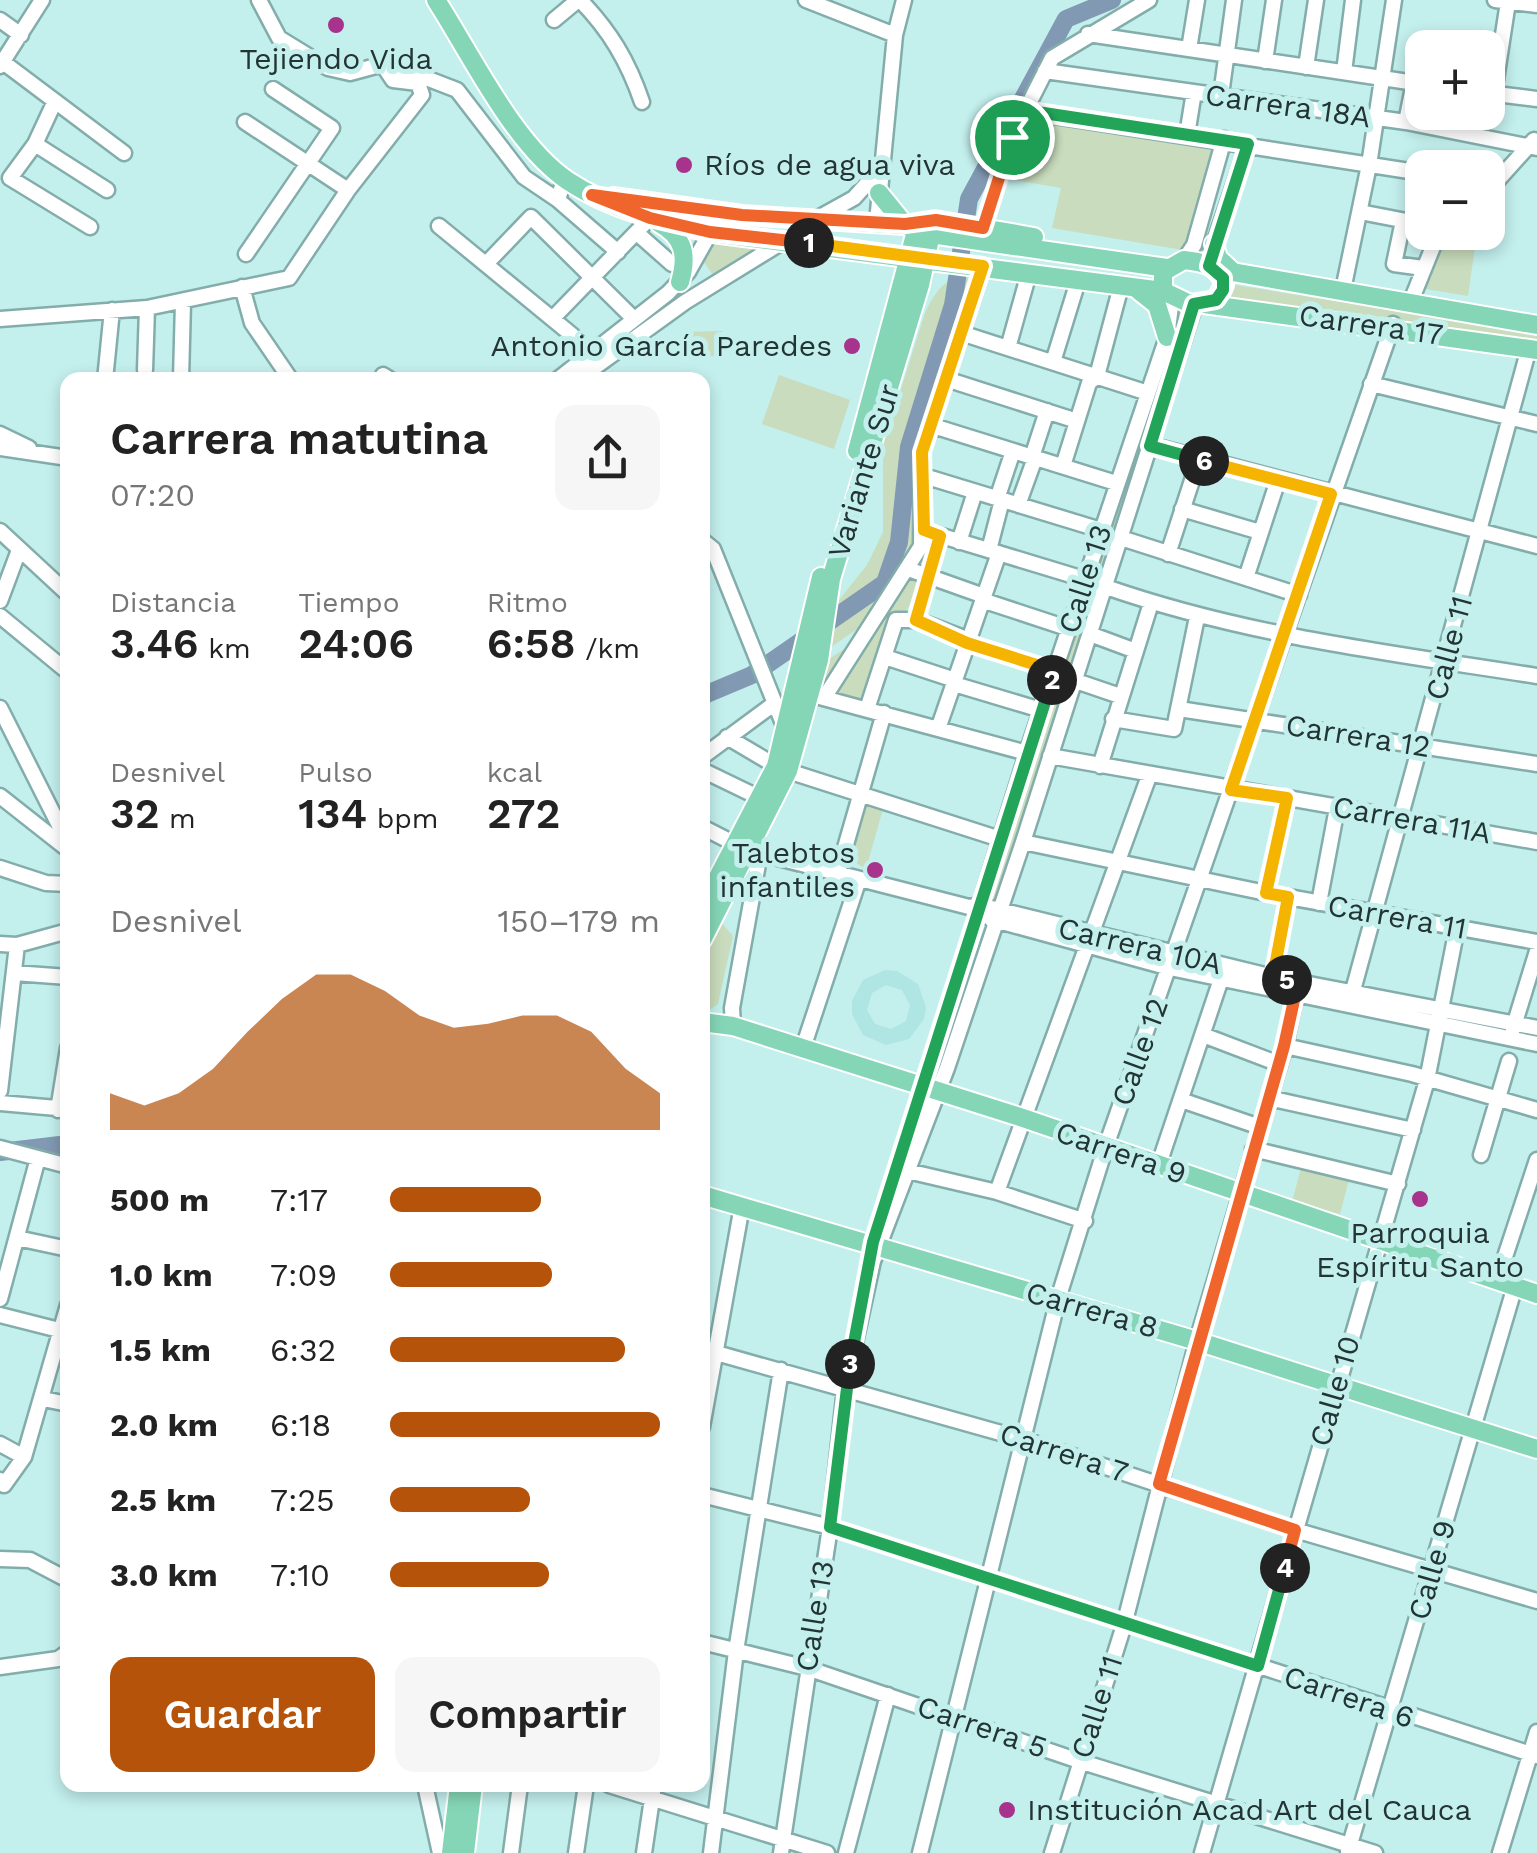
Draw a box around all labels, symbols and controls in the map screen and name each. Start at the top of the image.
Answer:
marker: Tejiendo Vida [325,14,347,36]
map controls [1405,30,1505,250]
button: + [1405,30,1505,130]
place label: Tejiendo Vida [239,41,433,76]
street label: Carrera 18A [1203,77,1373,134]
pin [970,95,1055,180]
icon: arrive [985,110,1040,165]
place label: Ríos de agua viva [704,147,955,182]
button: − [1405,150,1505,250]
marker: Ríos de agua viva [673,154,695,176]
pin: 1 [784,218,834,268]
text: 1 [803,226,815,259]
street label: Carrera 17 [1297,297,1445,352]
place label: Antonio García Paredes [490,328,832,363]
marker: Antonio García Paredes [841,335,863,357]
street label: Variante Sur [820,380,907,562]
button: share [555,405,660,510]
text: Carrera matutina [110,412,488,465]
pin: 6 [1179,436,1229,486]
text: 6 [1195,444,1213,477]
text: 07:20 [110,476,195,514]
street label: Calle 13 [1051,520,1118,638]
text: Distancia [110,586,236,619]
text: Tiempo [298,586,399,619]
text: Ritmo [487,586,568,619]
street label: Calle 11 [1418,592,1479,704]
text: 3.46 [110,619,199,668]
text: 24:06 [298,619,414,668]
text: 6:58 [487,619,576,668]
text: km [199,632,251,665]
text: /km [576,632,640,665]
pin: 2 [1027,655,1077,705]
text: 2 [1044,663,1060,696]
street label: Carrera 12 [1283,707,1433,764]
text: Desnivel [110,756,225,789]
text: Pulso [298,756,373,789]
text: kcal [487,756,542,789]
street label: Carrera 11A [1330,788,1494,851]
text: 32 [110,789,160,838]
text: 134 [298,789,367,838]
text: 272 [487,789,560,838]
text: m [160,802,196,835]
text: bpm [367,802,438,835]
place label: Talebtos infantiles [720,835,855,904]
marker: Talebtos infantiles [864,859,886,881]
street label: Carrera 11 [1325,887,1469,946]
text: Desnivel [110,902,242,940]
text: 150–179 m [497,902,660,940]
street label: Carrera 10A [1055,910,1225,981]
pin: 5 [1262,955,1312,1005]
text: 5 [1279,963,1295,996]
street label: Calle 12 [1104,993,1175,1110]
street label: Carrera 9 [1051,1114,1191,1191]
text: 500 m [110,1181,209,1219]
text: 7:17 [270,1181,328,1219]
marker: Parroquia Espíritu Santo [1409,1188,1431,1210]
place label: Parroquia Espíritu Santo [1316,1215,1524,1284]
text: 1.0 km [110,1256,213,1294]
text: 7:09 [270,1256,337,1294]
street label: Carrera 8 [1022,1274,1162,1345]
text: 1.5 km [110,1331,211,1369]
text: 6:32 [270,1331,336,1369]
street label: Calle 10 [1302,1332,1367,1450]
pin: 3 [825,1339,875,1389]
text: 3 [842,1347,858,1380]
text: 2.0 km [110,1406,218,1444]
text: 6:18 [270,1406,331,1444]
street label: Carrera 7 [996,1415,1133,1490]
text: 2.5 km [110,1481,216,1519]
text: 7:25 [270,1481,335,1519]
street label: Calle 9 [1401,1516,1462,1624]
pin: 4 [1260,1543,1310,1593]
text: 4 [1276,1551,1294,1584]
text: 3.0 km [110,1556,218,1594]
text: 7:10 [270,1556,330,1594]
street label: Calle 13 [788,1558,841,1674]
street label: Calle 11 [1063,1651,1130,1763]
button: Guardar [110,1657,375,1772]
button: Compartir [395,1657,660,1772]
street label: Carrera 6 [1279,1658,1419,1735]
street label: Carrera 5 [913,1688,1052,1765]
place label: Institución Acad Art del Cauca [1027,1792,1472,1827]
marker: Institución Acad Art del Cauca [996,1799,1018,1821]

